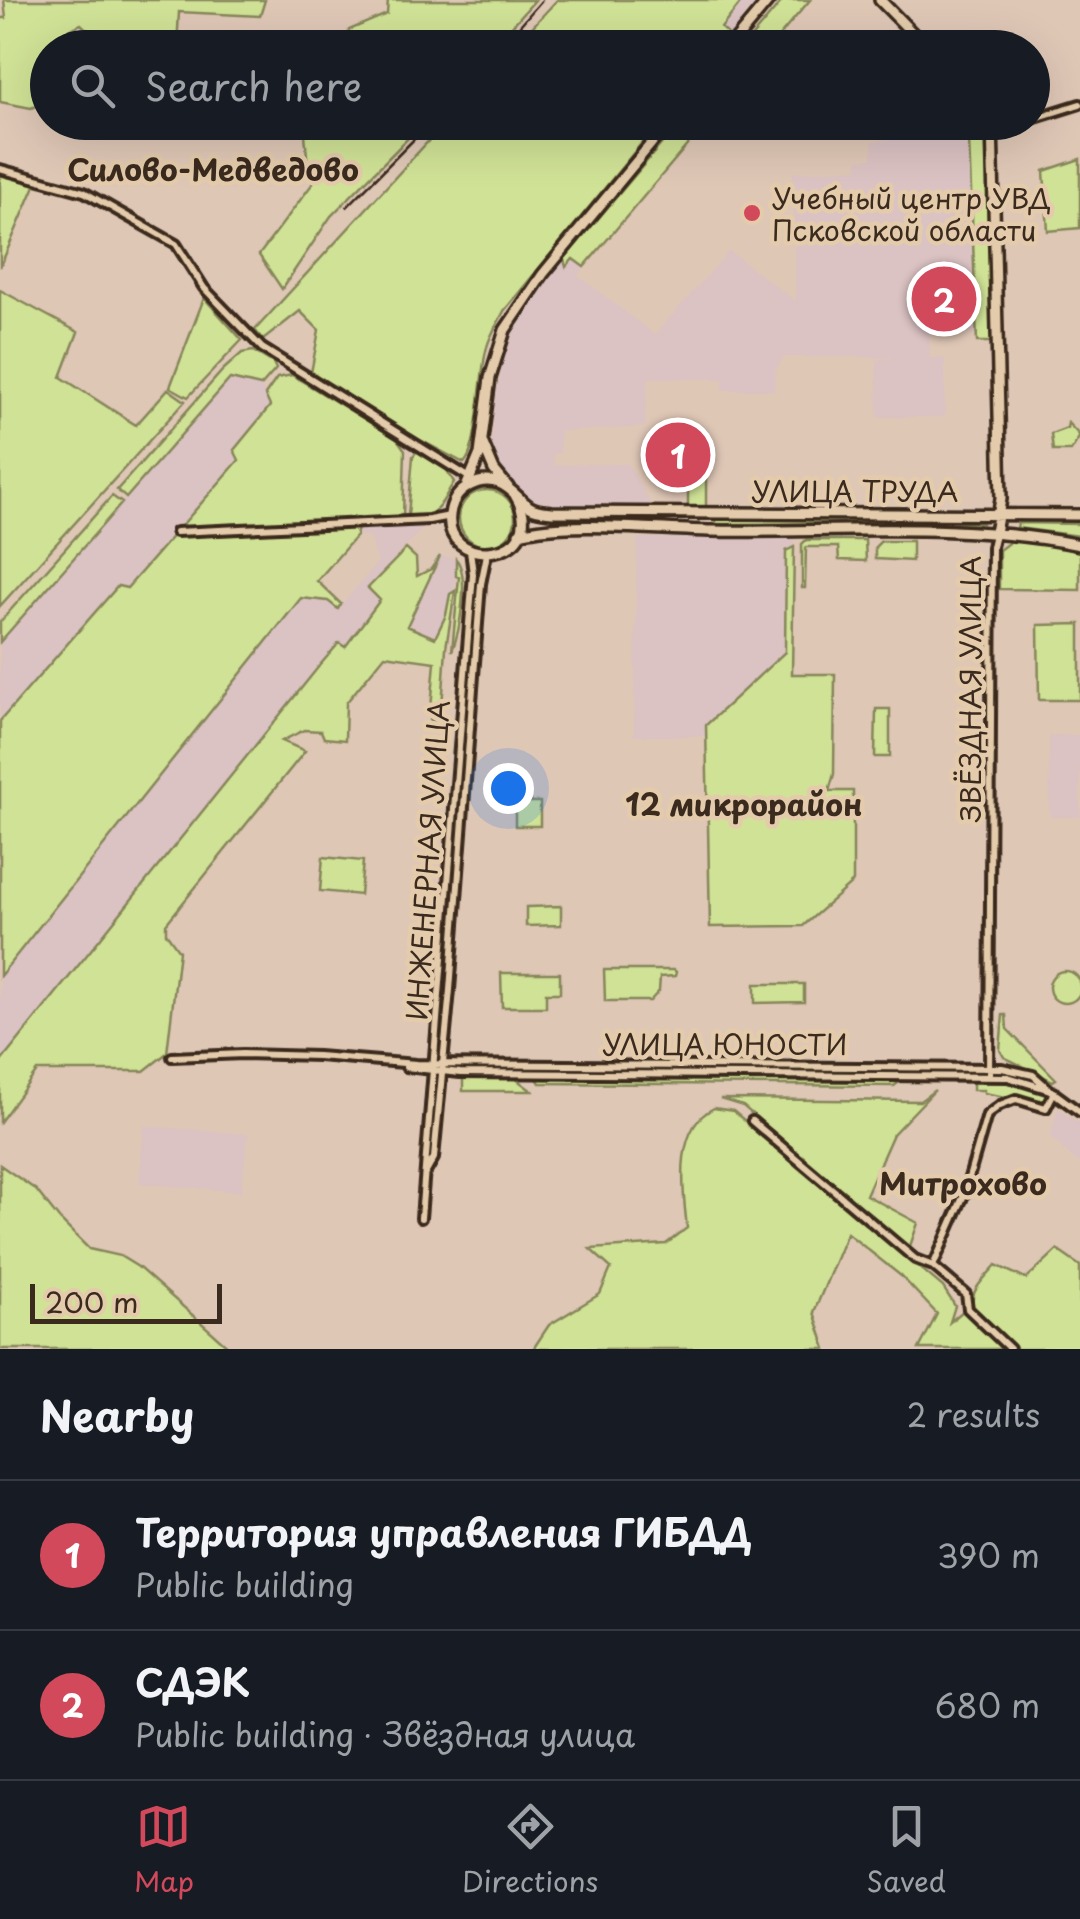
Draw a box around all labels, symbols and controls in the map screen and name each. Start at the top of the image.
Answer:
search box [30,30,1050,140]
text: Search here [145,57,362,114]
icon: search [65,58,120,113]
district label: Силово-Медведово [67,146,359,191]
place label: Учебный центр УВД Псковской области [772,176,1051,251]
marker: Учебный центр УВД Псковской области [741,202,763,224]
pin: 2 [912,262,976,336]
pin: 1 [646,418,710,492]
street label: УЛИЦА ТРУДА [752,469,958,512]
street label: ЗВЁЗДНАЯ УЛИЦА [948,556,991,822]
street label: ИНЖЕНЕРНАЯ УЛИЦА [394,698,460,1022]
your location [483,763,534,814]
district label: 12 микрорайон [625,781,863,826]
street label: УЛИЦА ЮНОСТИ [602,1022,848,1065]
district label: Митрохово [879,1160,1047,1205]
scale bar [30,1279,222,1324]
text: 200 m [45,1280,138,1323]
text: Nearby [40,1383,194,1446]
text: 2 results [907,1390,1040,1438]
text: Территория управления ГИБДД [135,1503,752,1560]
text: 1 [65,1531,80,1579]
text: 390 m [937,1531,1040,1579]
text: Public building [135,1560,354,1608]
text: СДЭК [135,1653,250,1710]
text: 2 [61,1681,84,1729]
text: 680 m [935,1681,1040,1729]
text: Public building · Звёздная улица [135,1710,635,1758]
tab: Map [134,1799,194,1902]
tab: Directions [462,1799,598,1902]
tab: Saved [866,1799,946,1902]

